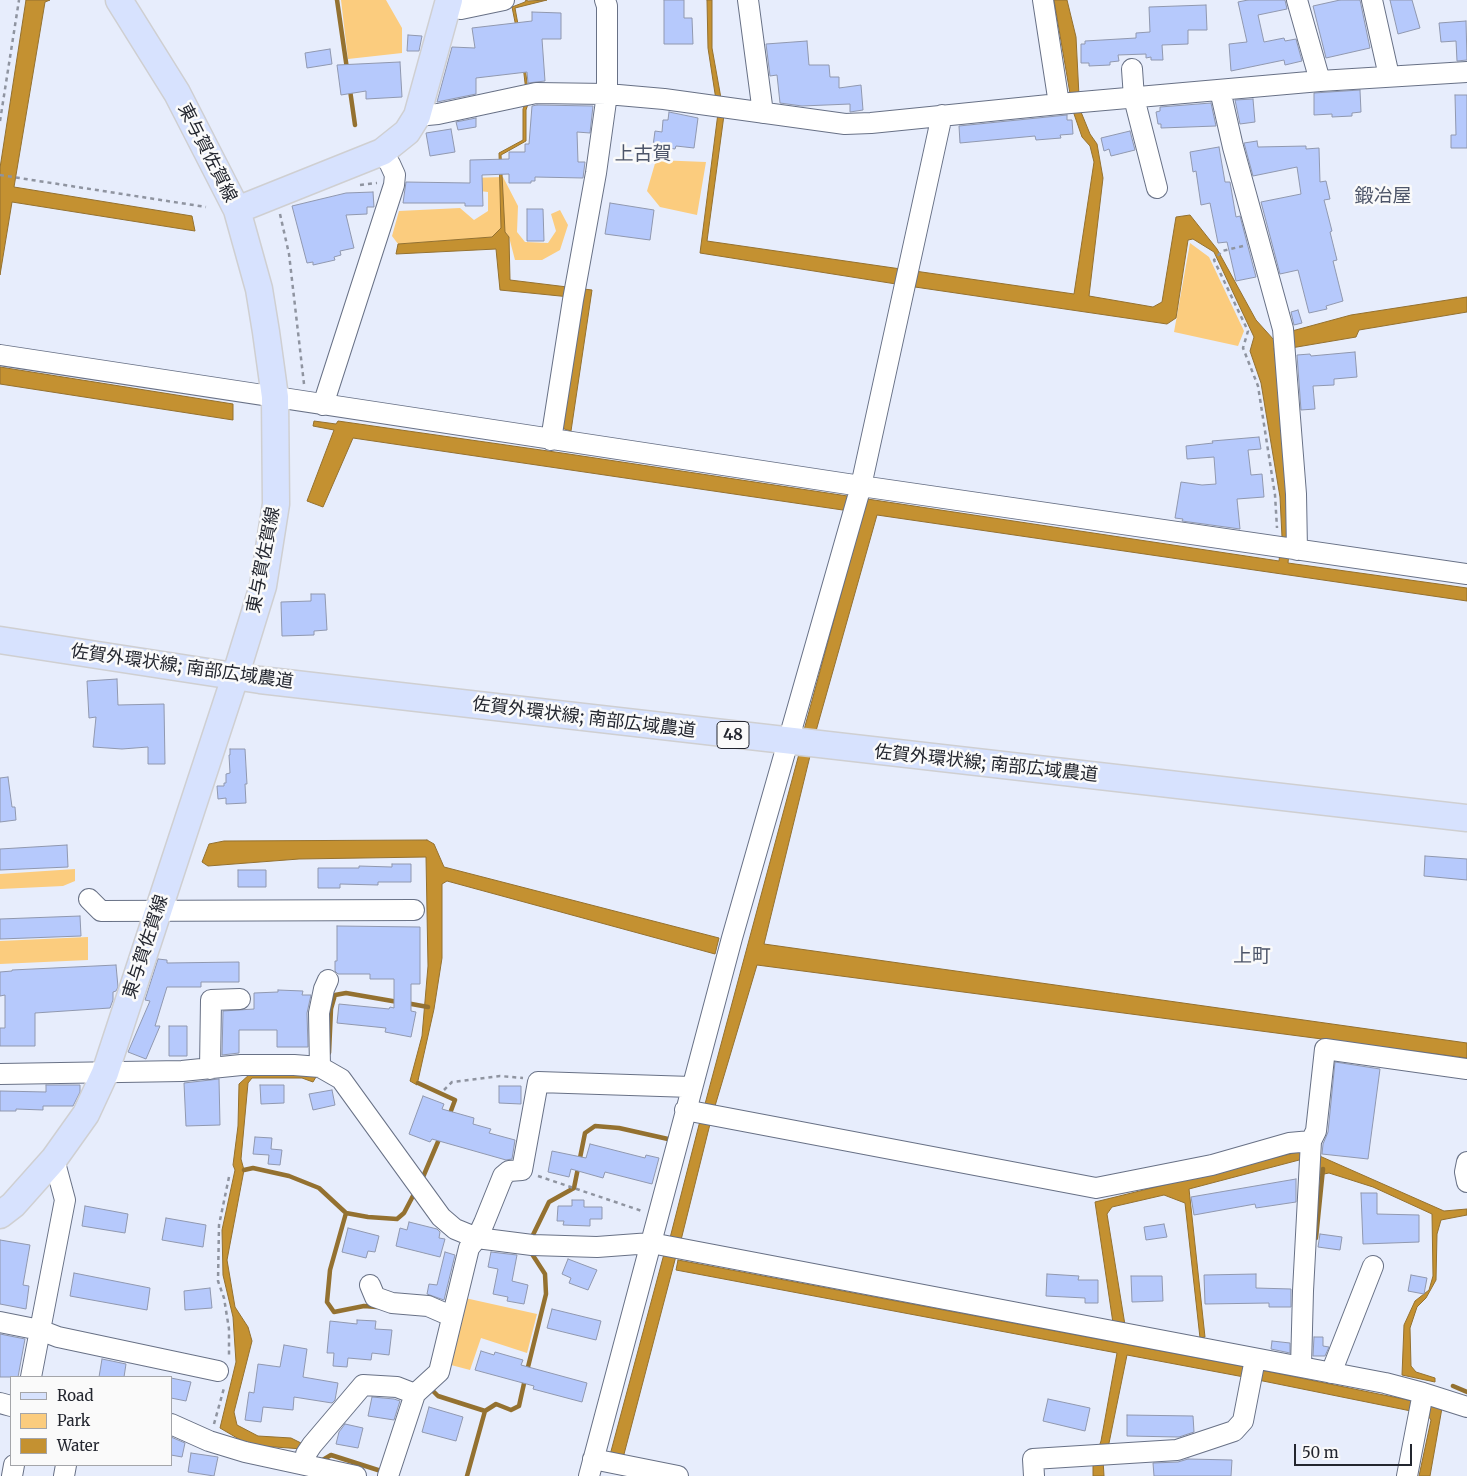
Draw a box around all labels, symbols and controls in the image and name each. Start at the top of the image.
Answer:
street label: 東与賀佐賀線 [173,100,241,206]
district label: 上古賀 [615,144,671,166]
district label: 鍛冶屋 [1355,186,1411,208]
street label: 東与賀佐賀線 [243,505,285,615]
street label: 佐賀外環状線; 南部広域農道 [69,641,295,693]
street label: 佐賀外環状線; 南部広域農道 [471,694,697,742]
road number: 48 [717,722,749,748]
street label: 佐賀外環状線; 南部広域農道 [873,742,1099,786]
street label: 東与賀佐賀線 [119,892,173,1002]
district label: 上町 [1233,946,1271,968]
legend [10,1376,172,1466]
text: Road [57,1386,93,1405]
text: Park [57,1411,90,1430]
scale bar [1297,1434,1414,1466]
text: Water [57,1436,99,1455]
text: 50 m [1302,1443,1339,1462]

